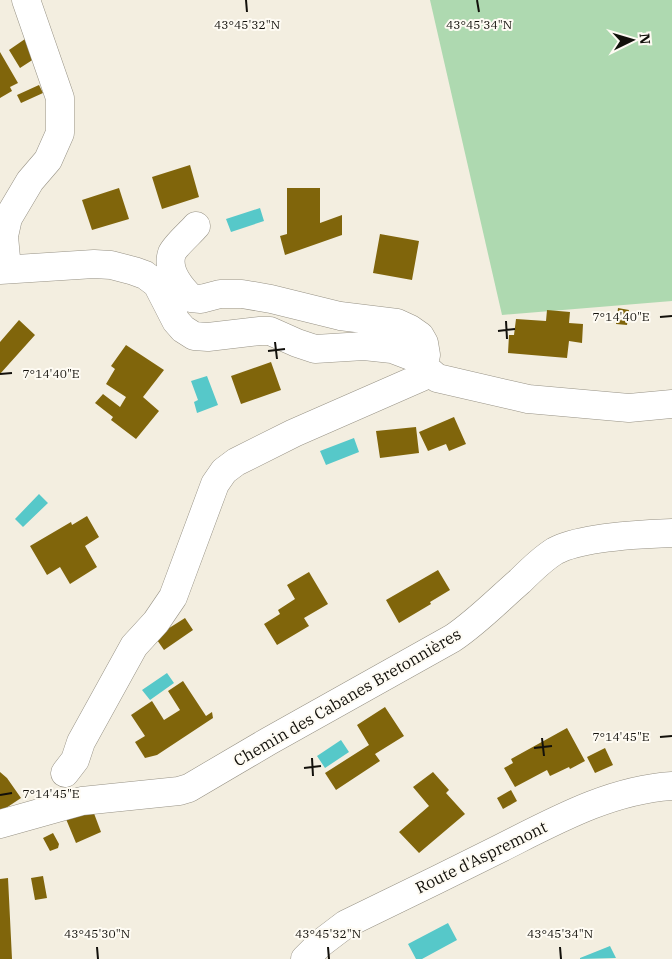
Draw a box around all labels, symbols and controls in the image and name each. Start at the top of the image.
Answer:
north arrow [607,15,657,65]
text: 43°45'32"N [214,17,280,32]
text: 43°45'34"N [446,17,512,32]
text: N [636,33,654,45]
text: 7°14'40"E [592,309,650,324]
text: 7°14'40"E [22,366,80,381]
street label: Chemin des Cabanes Bretonnières [230,624,464,770]
text: 7°14'45"E [592,729,650,744]
text: 7°14'45"E [22,786,80,801]
street label: Route d'Aspremont [412,816,550,898]
text: 43°45'30"N [64,926,130,941]
text: 43°45'32"N [295,926,361,941]
text: 43°45'34"N [527,926,593,941]

